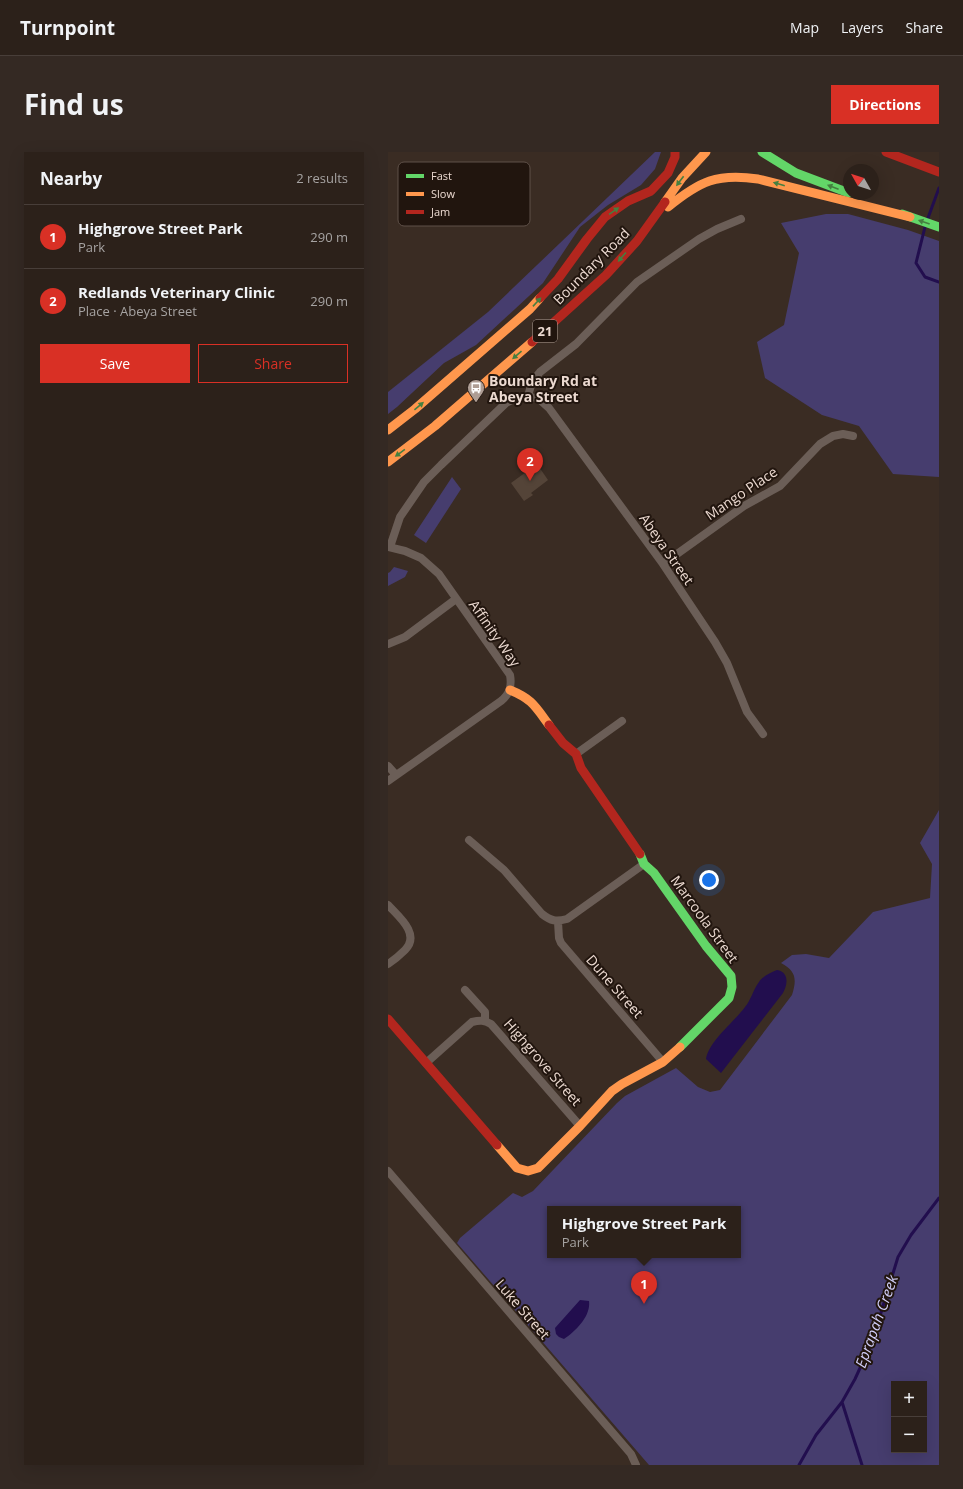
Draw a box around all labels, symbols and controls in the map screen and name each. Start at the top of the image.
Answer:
text: Turnpoint [20,15,115,41]
text: Map [790,18,819,37]
text: Layers [841,18,883,37]
text: Share [905,18,943,37]
text: Find us [24,85,124,123]
button: Directions [831,85,939,124]
legend [398,162,530,226]
north arrow [843,164,879,200]
text: Nearby [40,167,102,190]
text: Fast [431,168,452,183]
text: 2 results [296,169,348,187]
one-way arrow [676,176,684,186]
one-way arrow [773,181,785,187]
one-way arrow [826,184,838,190]
text: Slow [431,186,455,201]
text: Jam [430,204,450,219]
one-way arrow [608,207,619,215]
text: Highgrove Street Park [78,218,243,238]
one-way arrow [918,219,930,225]
street label: Boundary Road [549,224,633,308]
text: 1 [49,228,57,246]
text: 290 m [310,228,348,246]
text: Park [78,238,105,256]
one-way arrow [618,252,627,262]
text: Redlands Veterinary Clinic [78,282,275,302]
text: 2 [49,292,57,310]
text: 290 m [310,292,348,310]
one-way arrow [532,297,541,306]
text: Place · Abeya Street [78,302,197,320]
road number: 21 [533,320,557,342]
button: Save [40,344,190,383]
button: Share [198,344,348,383]
one-way arrow [511,350,522,359]
place label: Boundary Rd at Abeya Street [489,371,597,406]
bus stop icon: Boundary Rd at Abeya Street [466,378,486,403]
one-way arrow [413,402,424,411]
pin: 2 [517,448,543,481]
one-way arrow [395,449,406,457]
street label: Mango Place [701,462,781,524]
street label: Abeya Street [635,510,699,588]
street label: Affinity Way [465,596,526,671]
your location [699,870,719,890]
street label: Marcoola Street [667,871,743,967]
street label: Dune Street [582,950,648,1022]
street label: Highgrove Street [500,1014,586,1110]
popup [547,1206,741,1258]
text: Highgrove Street Park [562,1213,726,1233]
text: Park [562,1233,589,1251]
pin: 1 [631,1271,657,1304]
water label: Eprapah Creek [850,1271,902,1370]
street label: Luke Street [492,1275,554,1343]
map controls [891,1381,927,1453]
button: + [891,1381,927,1417]
button: − [891,1417,927,1453]

